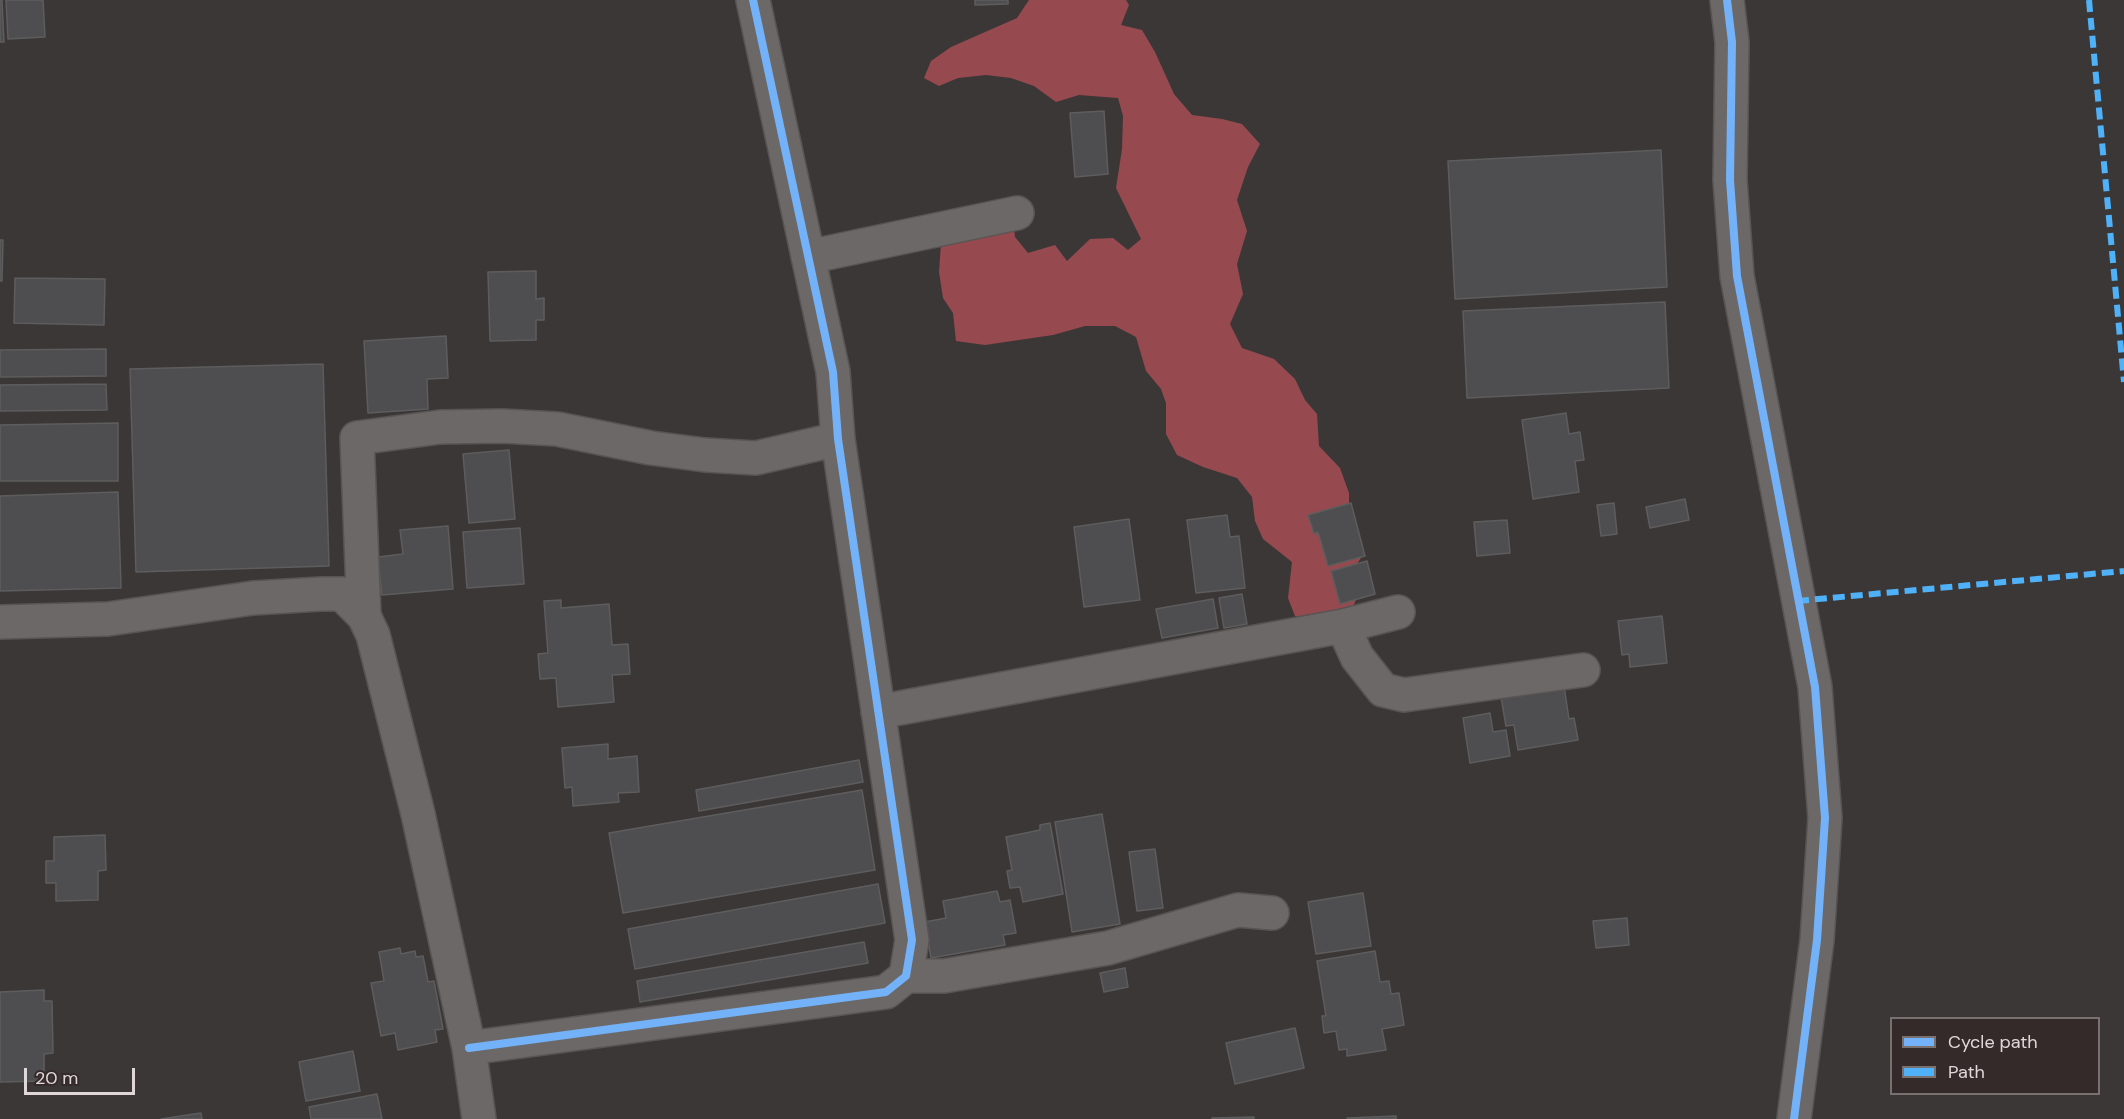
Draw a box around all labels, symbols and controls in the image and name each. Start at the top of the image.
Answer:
legend [1890,1017,2100,1095]
text: Cycle path [1948,1030,2038,1054]
scale bar [27,1056,138,1094]
text: Path [1948,1060,1985,1084]
text: 20 m [35,1066,78,1090]

